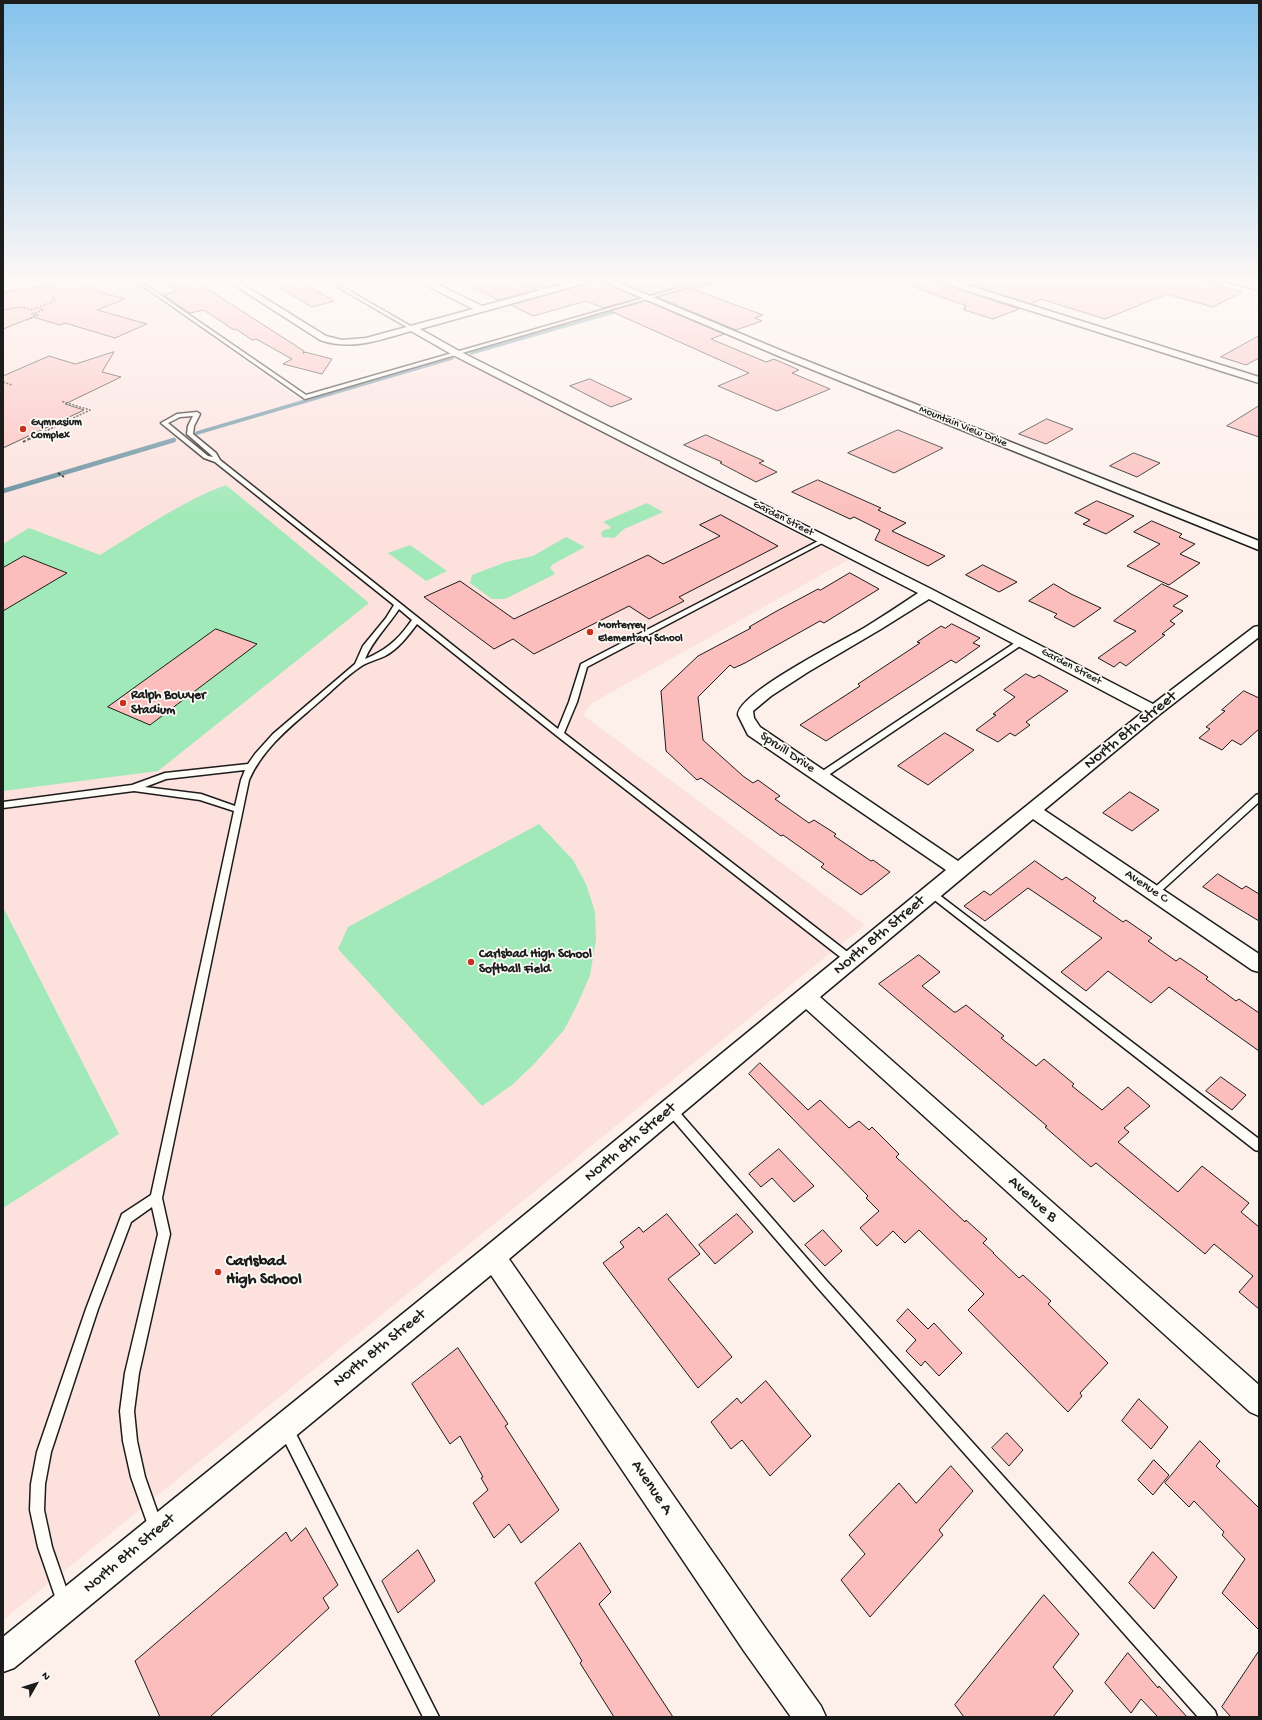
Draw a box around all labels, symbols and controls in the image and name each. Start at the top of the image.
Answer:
street label: Mountain View Drive [917,403,1009,451]
place label: Gymnasium Complex [31,416,82,442]
marker: Gymnasium Complex [18,424,28,434]
street label: Garden Street [750,498,816,540]
place label: Monterrey Elementary School [598,619,683,645]
marker: Monterrey Elementary School [585,627,595,637]
street label: Garden Street [1039,646,1103,688]
place label: Ralph Bowyer Stadium [131,688,206,719]
street label: North 8th Street [1081,688,1181,774]
marker: Ralph Bowyer Stadium [118,698,128,708]
street label: Spruill Drive [756,729,818,777]
street label: Avenue C [1121,867,1171,907]
street label: North 8th Street [830,892,930,980]
place label: Carlsbad High School Softball Field [479,947,592,978]
marker: Carlsbad High School Softball Field [466,957,476,967]
street label: North 8th Street [581,1099,681,1187]
street label: Avenue B [1003,1173,1061,1227]
place label: Carlsbad High School [226,1253,302,1291]
marker: Carlsbad High School [213,1267,223,1277]
street label: North 8th Street [330,1306,430,1392]
street label: Avenue A [626,1457,676,1519]
street label: North 8th Street [80,1510,180,1598]
north arrow [16,1664,56,1704]
text: N [38,1670,52,1683]

